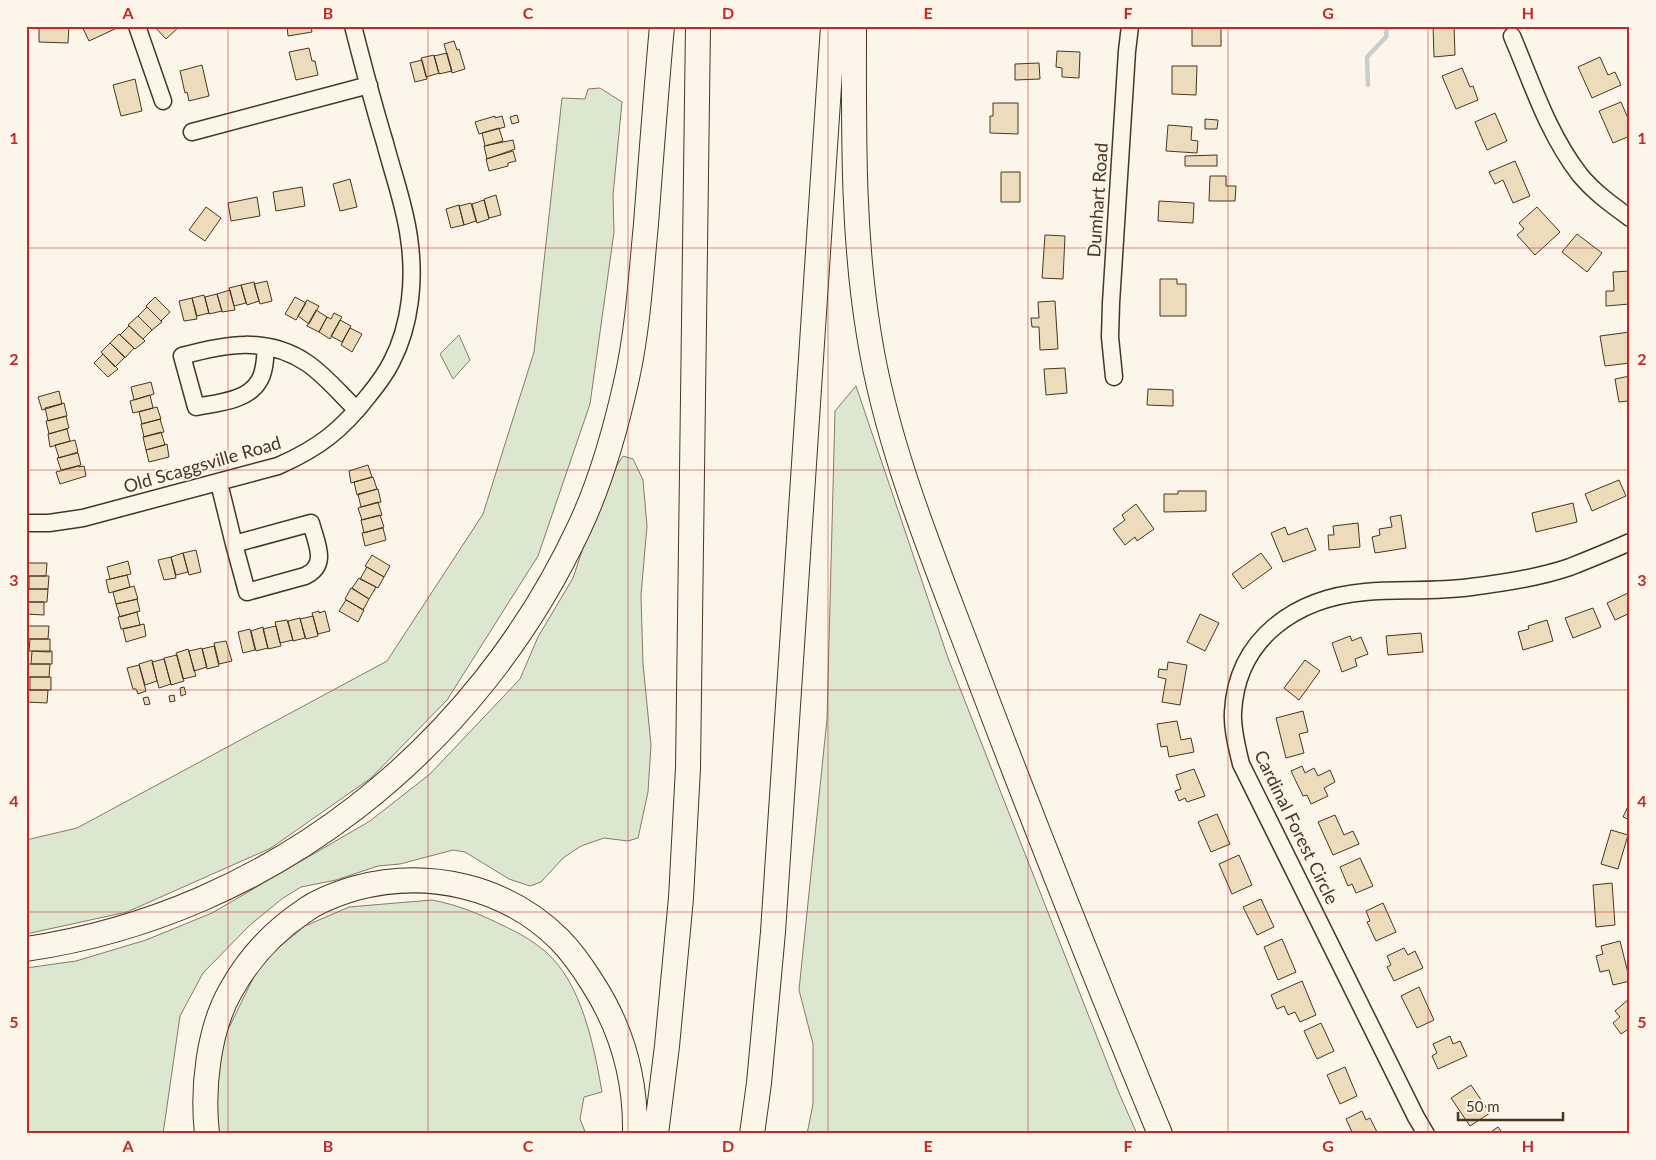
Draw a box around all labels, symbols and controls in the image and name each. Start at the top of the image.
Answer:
text: A [121,3,134,22]
text: B [323,3,333,22]
text: C [523,3,534,22]
text: D [722,3,734,22]
text: E [923,3,933,22]
text: F [1123,3,1133,22]
text: G [1322,3,1334,22]
text: H [1522,3,1534,22]
text: 1 [9,128,19,147]
text: 1 [1637,128,1647,147]
street label: Dumhart Road [1082,142,1112,258]
text: 2 [9,349,19,368]
text: 2 [1637,349,1647,368]
street label: Old Scaggsville Road [121,431,283,497]
text: 3 [9,570,19,589]
text: 3 [1637,570,1647,589]
street label: Cardinal Forest Circle [1250,746,1344,908]
text: 4 [9,791,19,810]
text: 4 [1637,791,1647,810]
text: 5 [9,1012,19,1031]
text: 5 [1637,1012,1647,1031]
scale bar [1458,1090,1564,1122]
text: 50 m [1466,1097,1500,1115]
text: A [121,1136,134,1155]
text: B [323,1136,333,1155]
text: C [523,1136,534,1155]
text: D [722,1136,734,1155]
text: E [923,1136,933,1155]
text: F [1123,1136,1133,1155]
text: G [1322,1136,1334,1155]
text: H [1522,1136,1534,1155]

